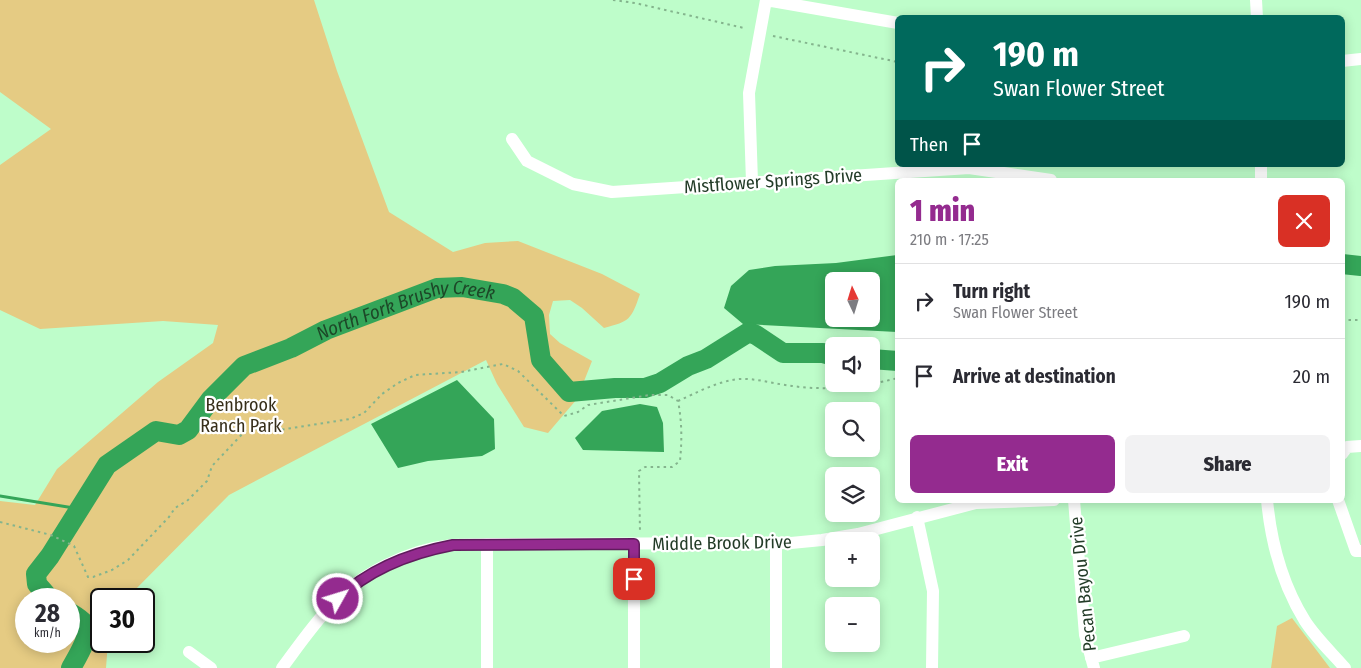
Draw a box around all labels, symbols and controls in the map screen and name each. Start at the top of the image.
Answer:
text: 190 m [993,33,1079,75]
icon: right [910,35,975,100]
text: Swan Flower Street [993,75,1165,102]
icon: arrive [958,130,986,158]
text: Then [910,133,948,156]
street label: Mistflower Springs Drive [683,164,863,198]
text: 1 min [910,193,975,229]
button: close [1278,195,1330,247]
text: 210 m · 17:25 [910,230,989,249]
north arrow [825,272,880,328]
map controls [825,272,880,652]
water label: North Fork Brushy Creek [312,275,497,345]
text: Turn right [953,280,1030,303]
icon: right [910,287,938,315]
text: 190 m [1284,290,1330,313]
text: Swan Flower Street [953,303,1078,322]
button: sound [825,337,880,392]
icon: arrive [910,362,938,390]
text: Arrive at destination [953,365,1116,388]
text: 20 m [1293,365,1330,388]
park label: Benbrook Ranch Park [200,394,282,437]
button: search [825,402,880,457]
button: Exit [910,435,1115,493]
button: Share [1125,435,1330,493]
button: layers [825,467,880,522]
street label: Pecan Bayou Drive [1065,515,1101,652]
street label: Middle Brook Drive [652,531,792,555]
button: + [825,532,880,587]
pin [613,558,655,600]
icon: arrive [620,565,648,593]
position arrow [311,572,363,624]
speed limit sign: 30 [90,588,155,653]
button: − [825,597,880,652]
text: 28 [35,599,60,629]
text: km/h [34,626,61,640]

